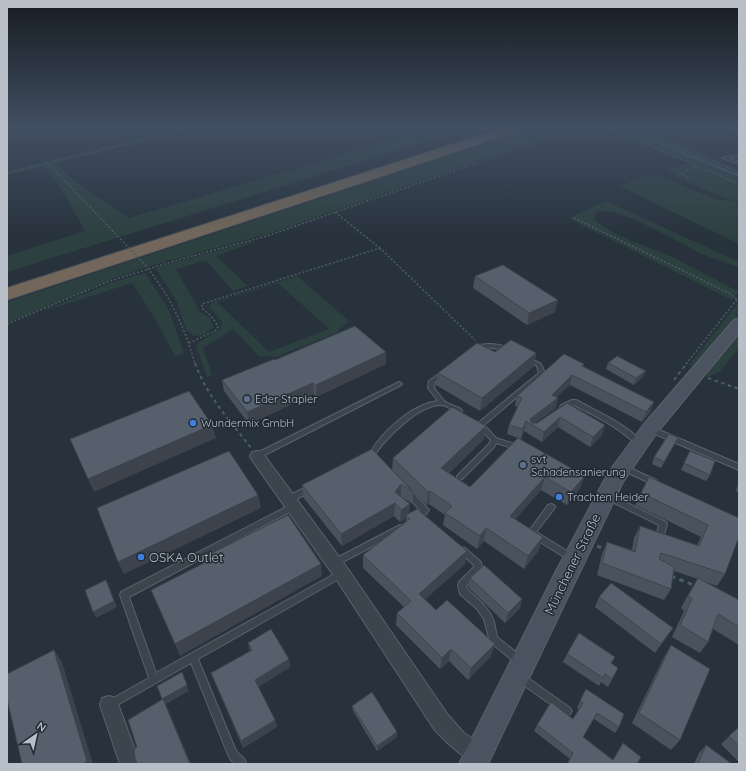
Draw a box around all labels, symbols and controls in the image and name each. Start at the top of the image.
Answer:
place label: Eder Stapler [255,392,318,406]
marker: Eder Stapler [242,394,252,404]
place label: Wundermix GmbH [201,416,294,430]
marker: Wundermix GmbH [188,418,198,428]
place label: svt Schadensanierung [531,452,626,479]
marker: svt Schadensanierung [518,460,528,470]
place label: Trachten Heider [567,490,649,504]
marker: Trachten Heider [554,492,564,502]
street label: Münchener Straße [541,511,603,617]
place label: OSKA Outlet [149,549,223,565]
marker: OSKA Outlet [136,552,146,562]
north arrow [16,715,56,755]
text: N [34,719,49,735]

